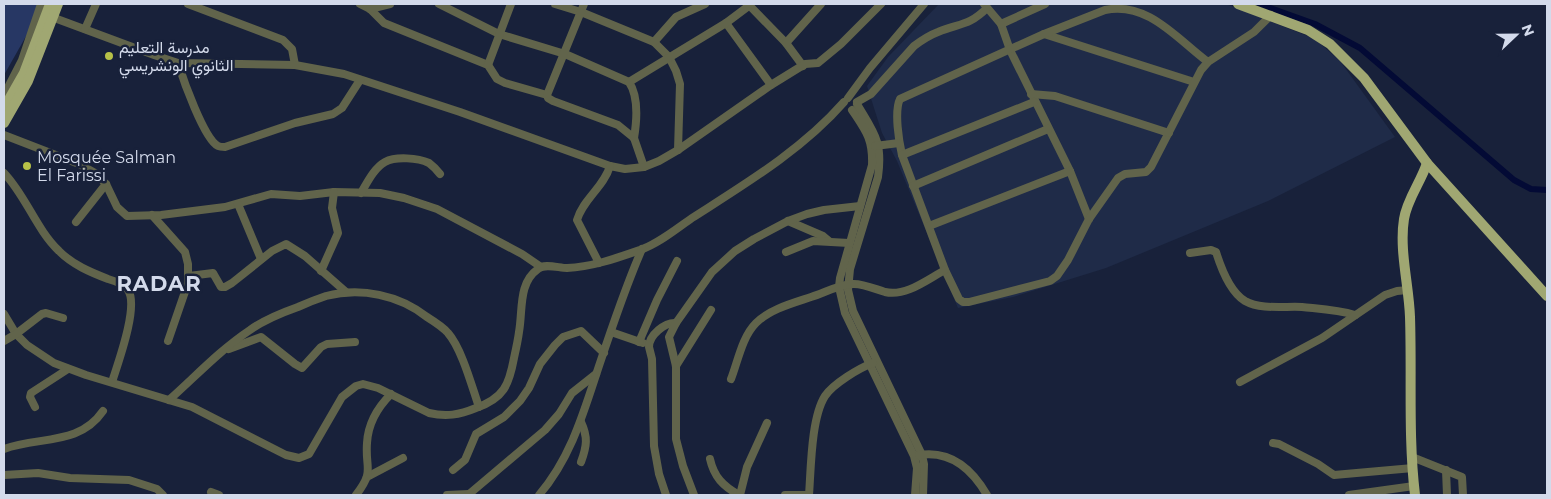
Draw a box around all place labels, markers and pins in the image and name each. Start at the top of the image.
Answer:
place label: مدرسة التعليم الثانوي الونشريسي [119,38,233,79]
marker: مدرسة التعليم الثانوي الونشريسي [103,50,115,62]
place label: Mosquée Salman El Farissi [37,148,176,185]
marker: Mosquée Salman El Farissi [21,160,33,172]

